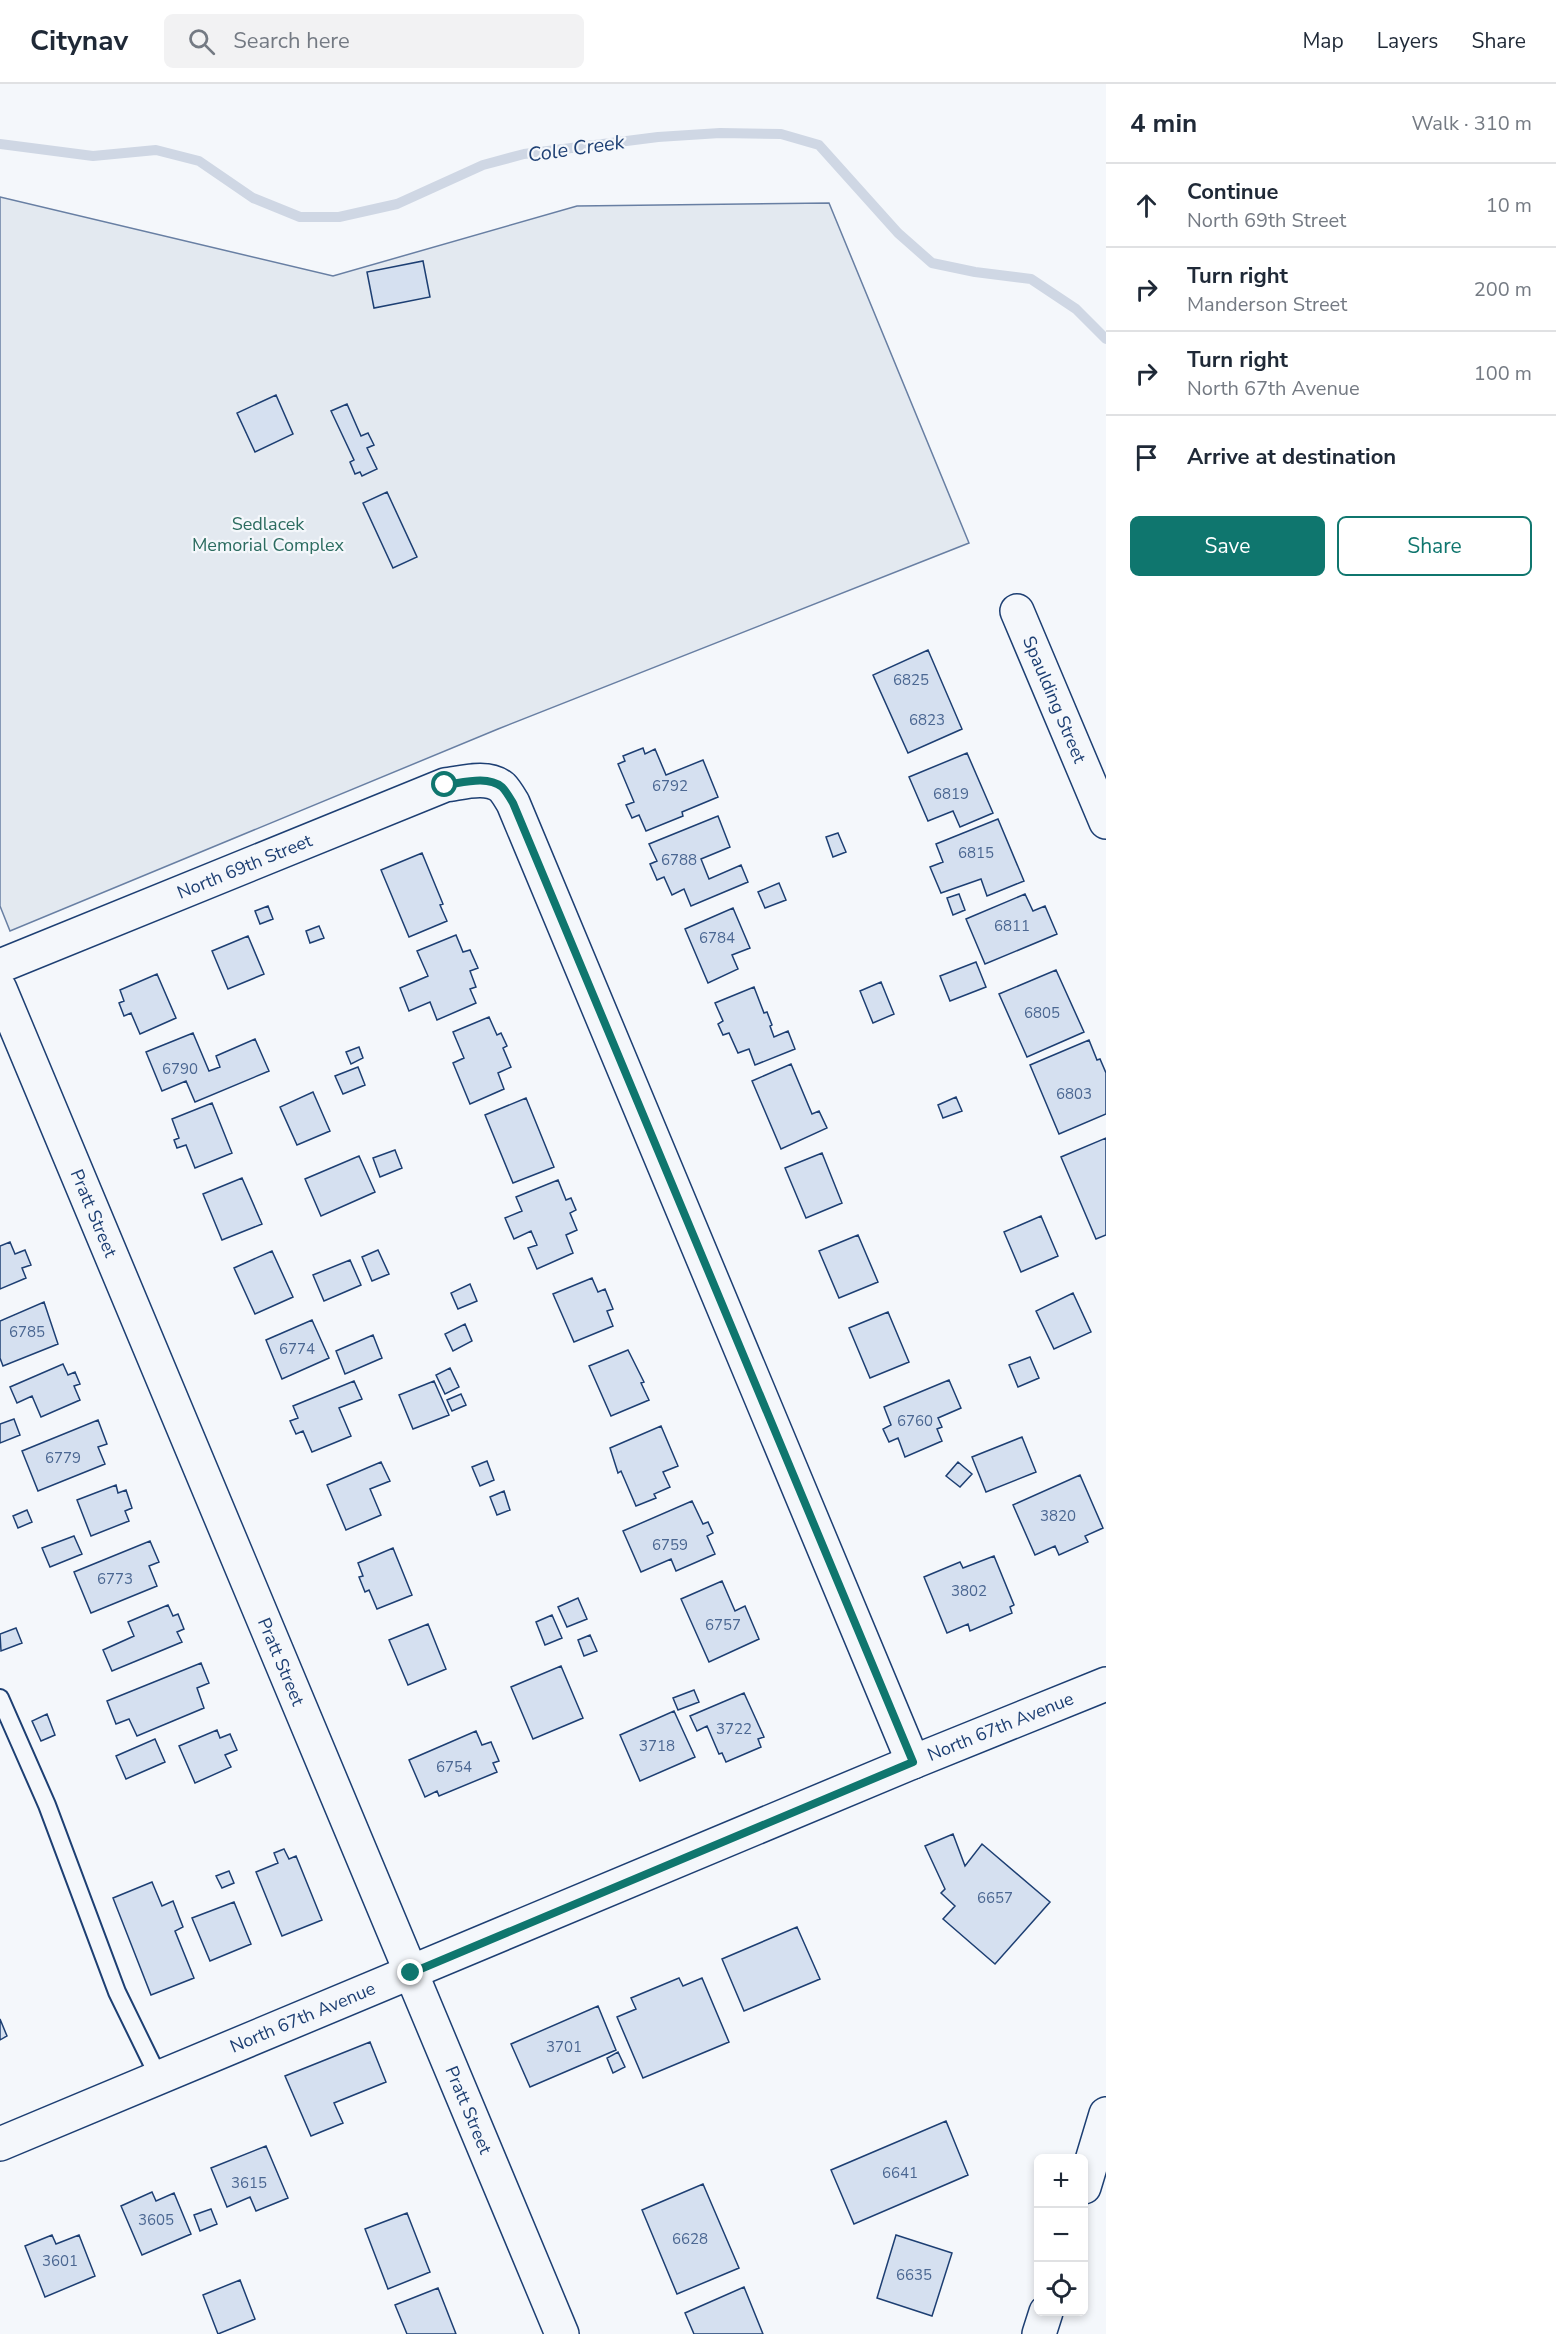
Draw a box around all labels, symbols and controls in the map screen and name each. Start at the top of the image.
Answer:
search box [164,14,584,68]
text: Citynav [30,22,128,60]
icon: search [185,25,218,58]
text: Search here [233,26,350,56]
text: Map [1302,27,1344,55]
text: Layers [1377,27,1438,55]
text: Share [1471,27,1526,55]
text: 4 min [1130,106,1197,141]
text: Walk · 310 m [1412,110,1532,137]
water label: Cole Creek [526,128,627,169]
text: Continue [1187,177,1278,207]
icon: ahead [1130,189,1163,222]
text: 10 m [1486,192,1532,219]
text: North 69th Street [1187,207,1346,234]
text: Turn right [1187,261,1288,291]
icon: right [1130,273,1163,306]
text: 200 m [1474,276,1532,303]
text: Manderson Street [1187,291,1347,318]
text: Turn right [1187,345,1288,375]
icon: right [1130,357,1163,390]
text: 100 m [1474,360,1532,387]
text: North 67th Avenue [1187,375,1360,402]
icon: arrive [1130,441,1163,474]
text: Arrive at destination [1187,442,1396,472]
park label: Sedlacek Memorial Complex [192,512,345,557]
button: Save [1130,516,1325,576]
button: Share [1337,516,1532,576]
street label: Spaulding Street [1017,632,1092,767]
house number: 6825 [893,670,929,690]
house number: 6823 [909,710,945,730]
route start [431,771,457,797]
house number: 6792 [652,776,688,796]
house number: 6819 [933,784,969,804]
street label: North 69th Street [174,828,316,905]
house number: 6815 [958,843,994,863]
house number: 6788 [661,850,697,870]
house number: 6811 [994,916,1030,936]
house number: 6784 [699,928,735,948]
house number: 6805 [1024,1003,1060,1023]
house number: 6790 [162,1059,198,1079]
house number: 6803 [1056,1084,1092,1104]
street label: Pratt Street [65,1166,123,1262]
house number: 6785 [9,1322,45,1342]
house number: 6774 [279,1339,315,1359]
house number: 6760 [897,1411,933,1431]
house number: 6779 [45,1448,81,1468]
house number: 3820 [1040,1506,1076,1526]
house number: 6759 [652,1535,688,1555]
house number: 6773 [97,1569,133,1589]
house number: 3802 [951,1581,987,1601]
street label: Pratt Street [252,1614,310,1710]
house number: 6757 [705,1615,741,1635]
street label: North 67th Avenue [924,1686,1077,1767]
house number: 3722 [716,1719,752,1739]
house number: 3718 [639,1736,675,1756]
house number: 6754 [436,1757,472,1777]
house number: 6657 [977,1888,1013,1908]
route end [397,1959,423,1985]
street label: North 67th Avenue [226,1976,379,2058]
house number: 3701 [546,2037,582,2057]
street label: Pratt Street [439,2062,498,2158]
map controls [1034,2154,1088,2316]
button: + [1034,2154,1088,2208]
house number: 6641 [882,2163,918,2183]
house number: 3615 [231,2173,267,2193]
button: − [1034,2208,1088,2262]
house number: 3605 [138,2210,174,2230]
house number: 6628 [672,2229,708,2249]
house number: 3601 [42,2251,78,2271]
button: locate [1034,2262,1088,2316]
house number: 6635 [896,2265,932,2285]

